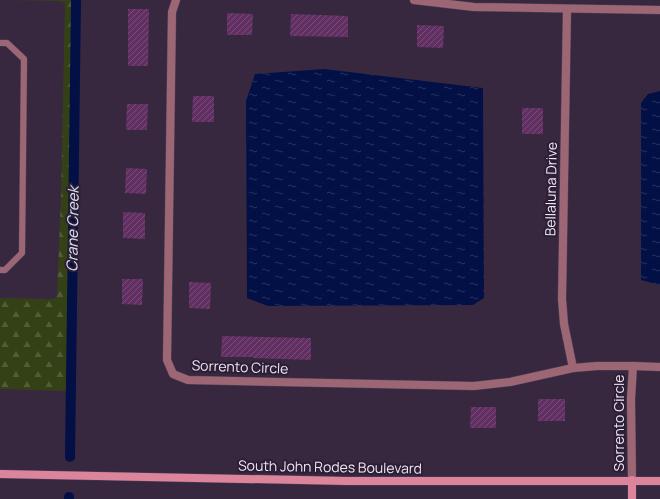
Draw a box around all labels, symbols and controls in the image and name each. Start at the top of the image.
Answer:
street label: Bellaluna Drive [540,142,561,236]
water label: Crane Creek [61,183,84,272]
street label: Sorrento Circle [191,355,289,378]
street label: Sorrento Circle [609,375,628,471]
street label: South John Rodes Boulevard [238,455,422,478]

